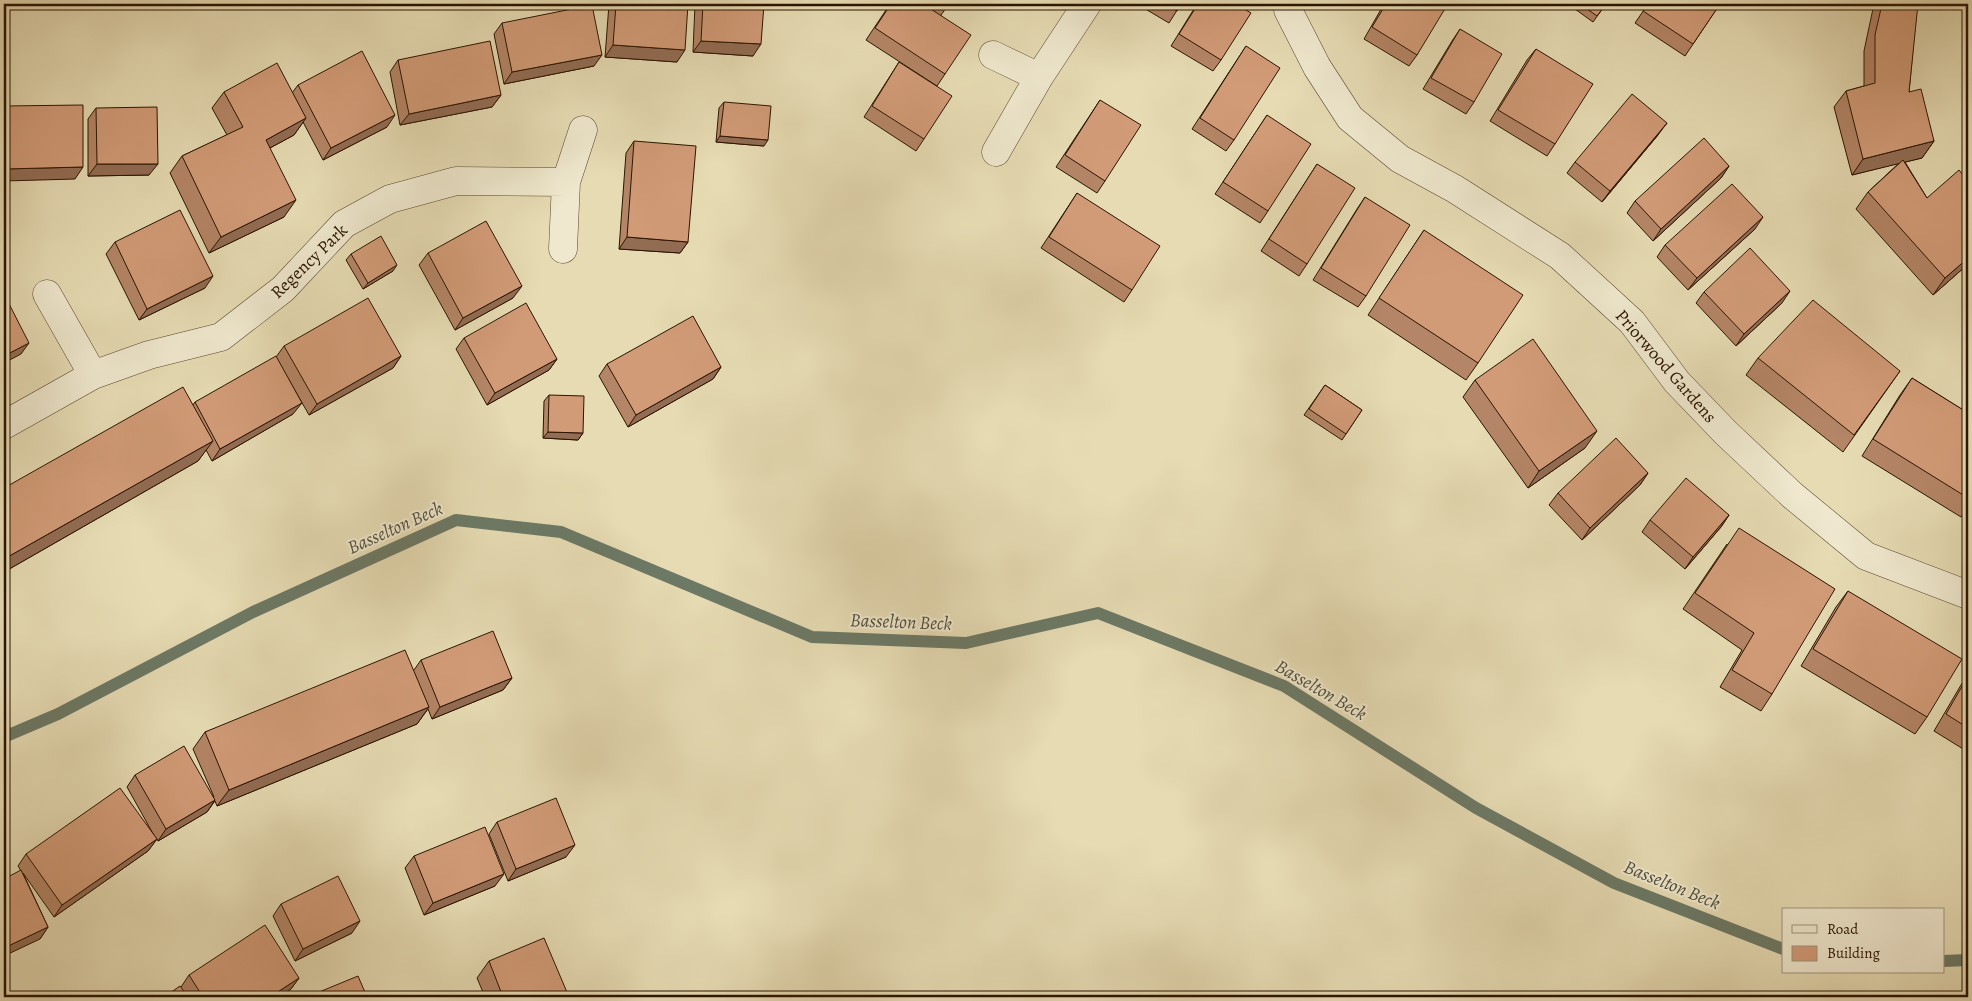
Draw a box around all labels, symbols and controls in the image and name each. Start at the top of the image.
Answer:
street label: Regency Park [265,218,353,304]
street label: Priorwood Gardens [1610,304,1722,428]
water label: Basselton Beck [343,495,447,561]
water label: Basselton Beck [850,607,952,637]
water label: Basselton Beck [1270,653,1372,727]
water label: Basselton Beck [1620,854,1724,916]
legend [1782,908,1944,974]
text: Road [1827,919,1859,939]
text: Building [1827,943,1880,963]

